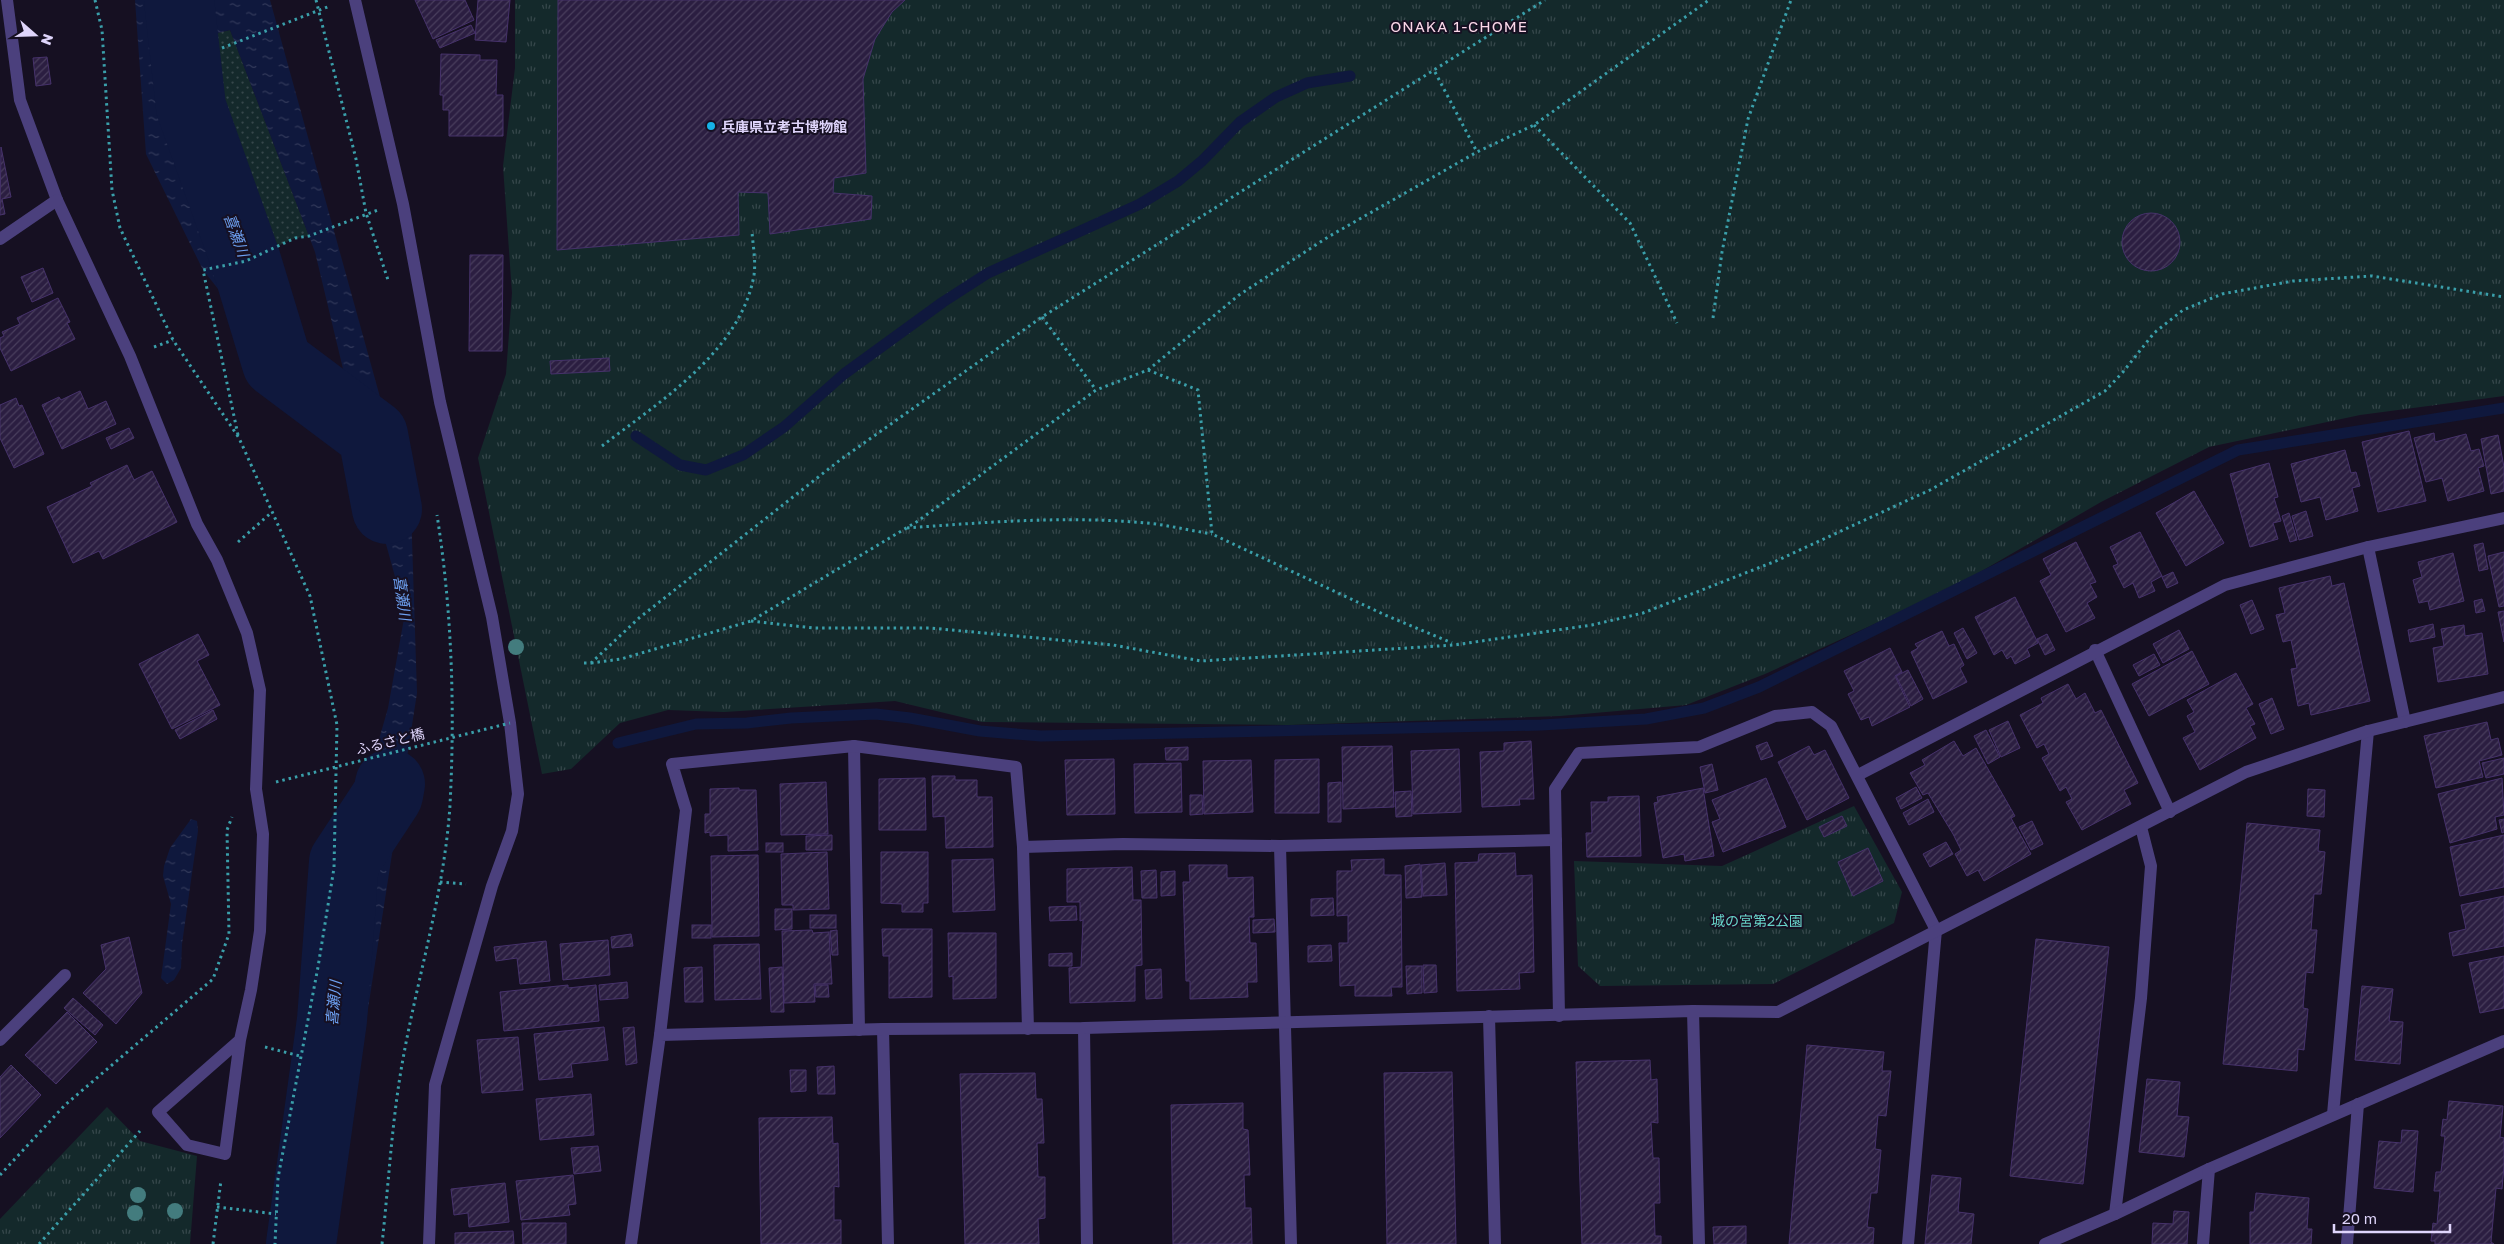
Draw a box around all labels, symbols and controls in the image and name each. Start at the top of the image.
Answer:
north arrow [10,10,60,60]
district label: ONAKA 1-CHOME [1390,17,1528,35]
text: N [38,32,57,48]
place label: 兵庫県立考古博物館 [721,118,847,135]
marker: 兵庫県立考古博物館 [705,120,717,132]
water label: 喜瀬川 [221,211,254,261]
water label: 喜瀬川 [391,574,415,624]
street label: ふるさと橋 [354,724,426,758]
park label: 城の宮第2公園 [1711,912,1803,929]
water label: 喜瀬川 [322,978,344,1026]
scale bar [2334,1202,2450,1234]
text: 20 m [2342,1209,2377,1227]

